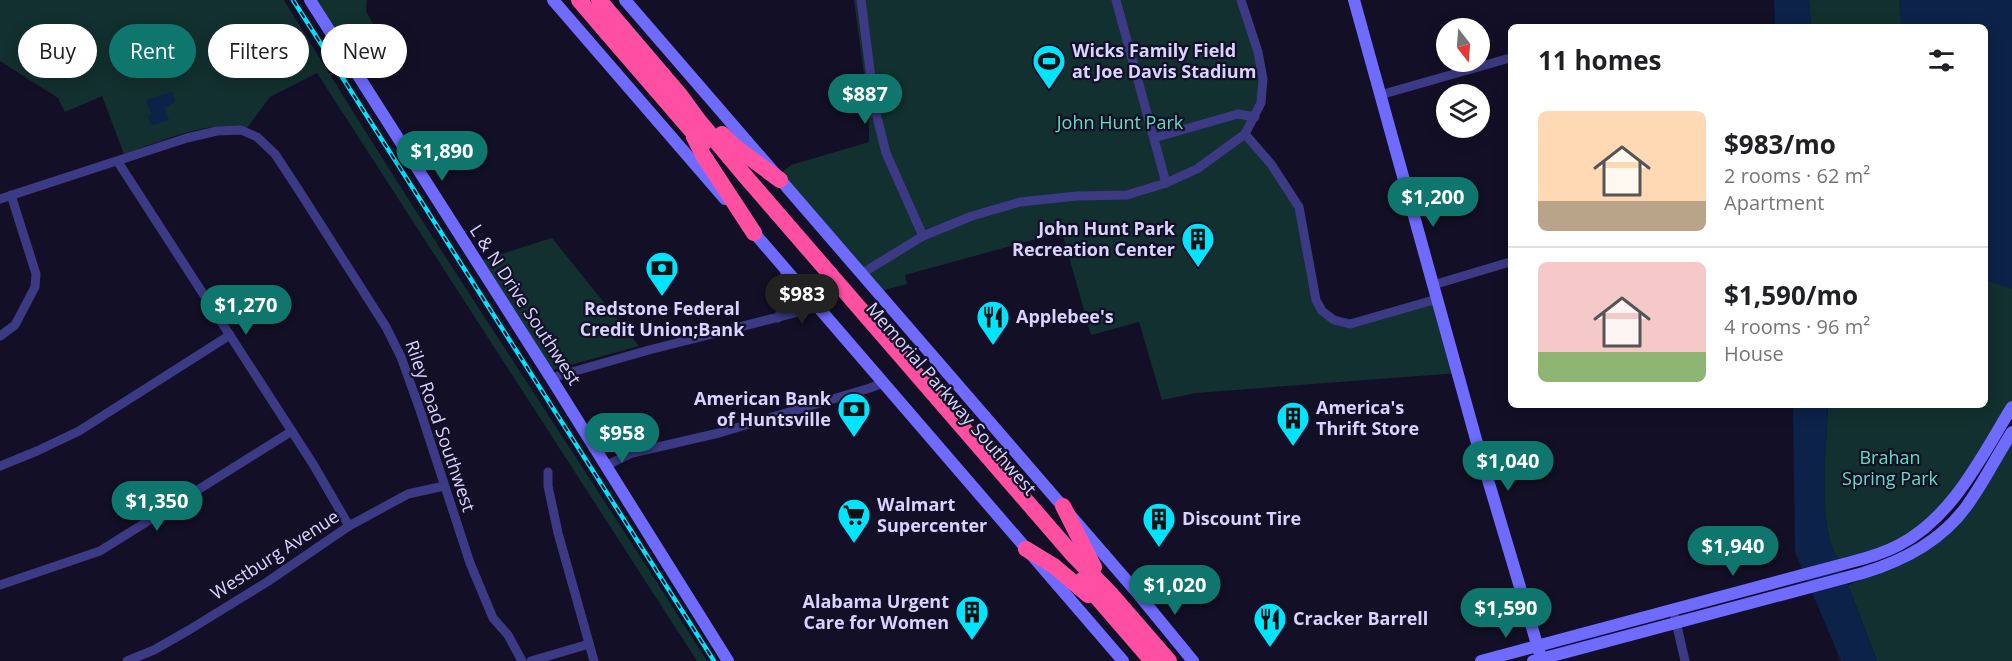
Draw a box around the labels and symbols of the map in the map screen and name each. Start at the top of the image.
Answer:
north arrow [1436,18,1490,72]
place label: Wicks Family Field at Joe Davis Stadium [1072,38,1256,83]
sports icon: Wicks Family Field at Joe Davis Stadium [1031,43,1067,90]
pin: $887 [829,74,901,125]
park label: John Hunt Park [1055,110,1184,134]
pin: $1,890 [393,131,491,182]
pin: $1,200 [1384,177,1482,228]
place label: John Hunt Park Recreation Center [1012,216,1176,261]
street label: L & N Drive Southwest [465,219,587,389]
building icon: John Hunt Park Recreation Center [1180,221,1216,268]
bank icon: Redstone Federal Credit Union;Bank [644,250,680,297]
pin: $983 [766,274,838,325]
pin: $1,270 [197,285,295,336]
place label: Redstone Federal Credit Union;Bank [580,296,745,341]
street label: Memorial Parkway Southwest [861,297,1042,500]
restaurant icon: Applebee's [975,299,1011,346]
place label: Applebee's [1016,304,1114,328]
street label: Riley Road Southwest [400,337,482,515]
place label: American Bank of Huntsville [694,386,832,431]
bank icon: American Bank of Huntsville [836,391,872,438]
place label: America's Thrift Store [1316,395,1419,440]
building icon: America's Thrift Store [1275,400,1311,447]
pin: $958 [586,413,658,464]
pin: $1,040 [1459,441,1557,492]
park label: Brahan Spring Park [1842,445,1938,490]
pin: $1,350 [108,481,206,532]
place label: Walmart Supercenter [877,492,987,537]
supermarket icon: Walmart Supercenter [836,497,872,544]
building icon: Discount Tire [1141,501,1177,548]
street label: Westburg Avenue [206,504,343,605]
place label: Discount Tire [1182,506,1301,530]
pin: $1,940 [1684,526,1782,577]
pin: $1,020 [1126,565,1224,616]
pin: $1,590 [1457,588,1555,639]
place label: Alabama Urgent Care for Women [803,589,949,634]
building icon: Alabama Urgent Care for Women [954,594,990,641]
restaurant icon: Cracker Barrell [1252,601,1288,648]
place label: Cracker Barrell [1293,606,1428,630]

